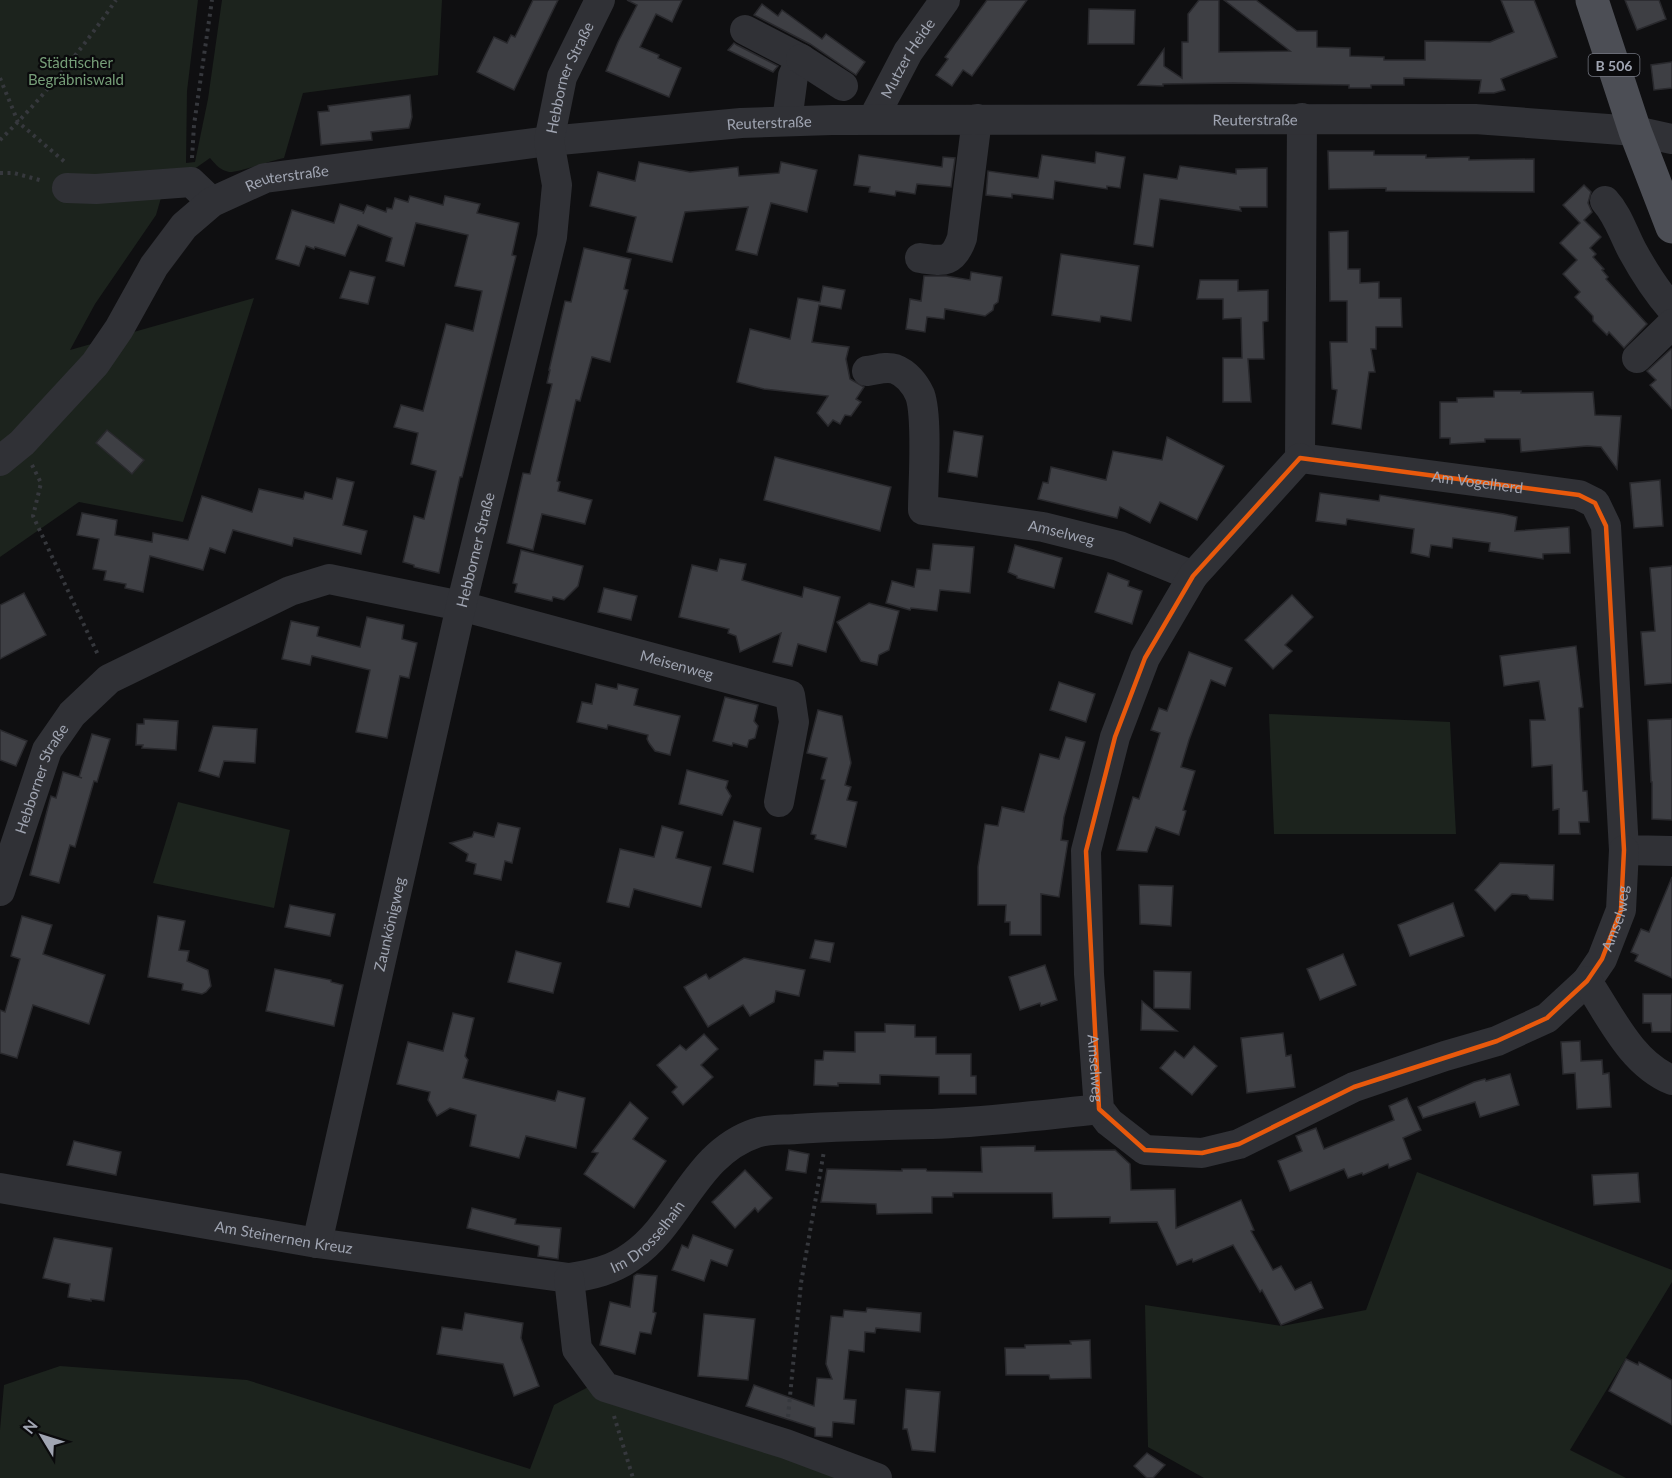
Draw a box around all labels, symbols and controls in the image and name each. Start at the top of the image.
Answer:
street label: Mutzer Heide [877,15,938,101]
street label: Hebborner Straße [542,19,597,135]
park label: Städtischer Begräbniswald [28,53,124,88]
road number: B 506 [1588,54,1640,76]
street label: Reuterstraße [1213,110,1298,128]
street label: Reuterstraße [726,112,812,133]
street label: Reuterstraße [242,161,330,195]
street label: Am Vogelherd [1431,467,1524,497]
street label: Hebborner Straße [452,490,498,609]
street label: Amselweg [1027,516,1097,549]
street label: Meisenweg [638,646,716,683]
street label: Hebborner Straße [11,720,72,836]
street label: Zaunkönigweg [370,875,409,973]
street label: Amselweg [1597,885,1631,954]
street label: Amselweg [1085,1034,1107,1103]
street label: Im Drosselhain [607,1197,688,1276]
street label: Am Steinernen Kreuz [214,1216,354,1257]
north arrow [12,1406,72,1466]
text: N [19,1416,41,1437]

